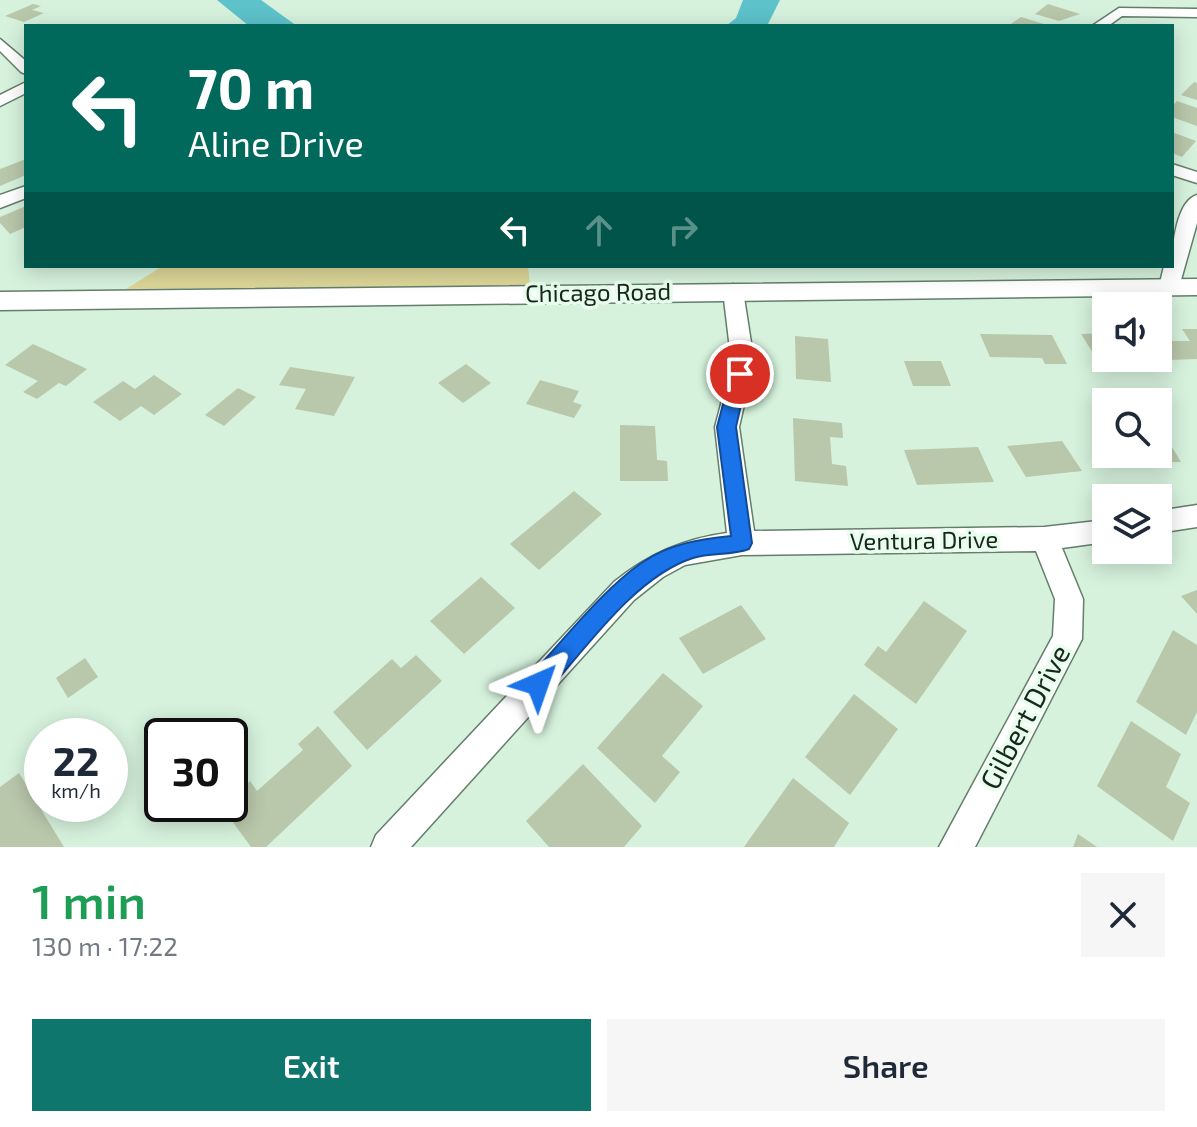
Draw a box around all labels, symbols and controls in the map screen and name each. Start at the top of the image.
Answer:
text: 70 m [188,53,314,120]
icon: left [56,56,160,160]
text: Aline Drive [188,121,364,164]
icon: left [493,208,537,252]
icon: ahead [577,208,621,252]
icon: right [661,208,705,252]
street label: Chicago Road [525,276,671,307]
map controls [1092,292,1172,564]
button: sound [1092,292,1172,372]
pin [706,340,774,408]
icon: arrive [718,352,762,396]
button: search [1092,388,1172,468]
button: layers [1092,484,1172,564]
street label: Ventura Drive [849,524,998,555]
street label: Gilbert Drive [972,639,1076,794]
position arrow [496,642,580,726]
speed limit sign: 30 [144,718,248,822]
text: 22 [53,736,99,784]
text: km/h [51,778,101,802]
text: 1 min [32,871,146,929]
button: close [1081,873,1165,957]
text: 130 m · 17:22 [32,930,178,961]
button: Exit [32,1019,591,1111]
button: Share [607,1019,1165,1111]

